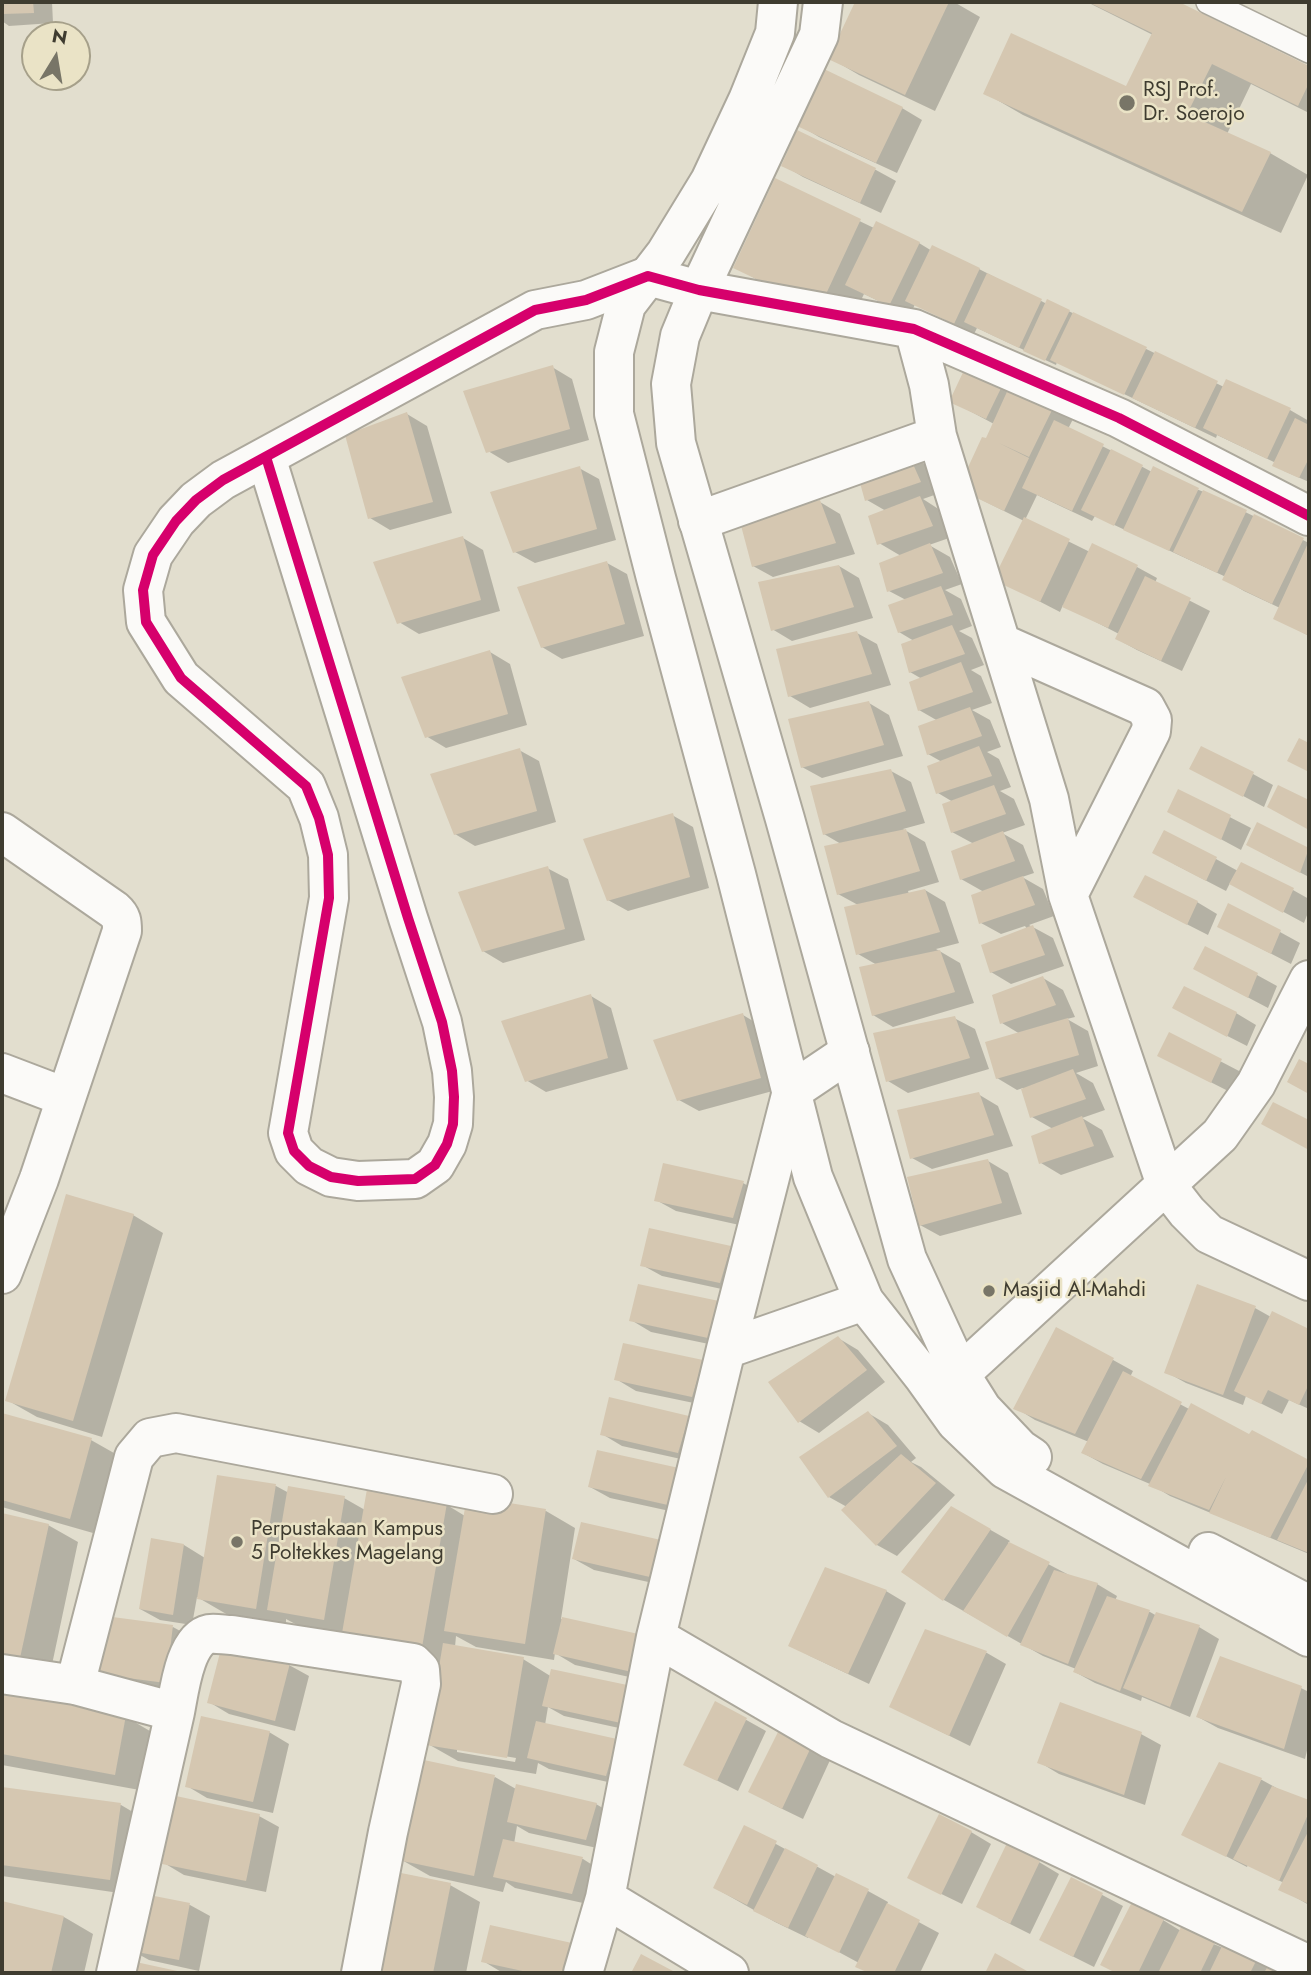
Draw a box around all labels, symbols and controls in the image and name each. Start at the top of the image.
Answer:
north arrow [21,21,91,91]
text: N [50,22,70,52]
place label: RSJ Prof. Dr. Soerojo [1143,78,1245,128]
marker: RSJ Prof. Dr. Soerojo [1117,93,1137,113]
place label: Masjid Al-Mahdi [1003,1278,1146,1304]
marker: Masjid Al-Mahdi [981,1283,997,1299]
place label: Perpustakaan Kampus 5 Poltekkes Magelang [251,1517,444,1567]
marker: Perpustakaan Kampus 5 Poltekkes Magelang [229,1534,245,1550]

